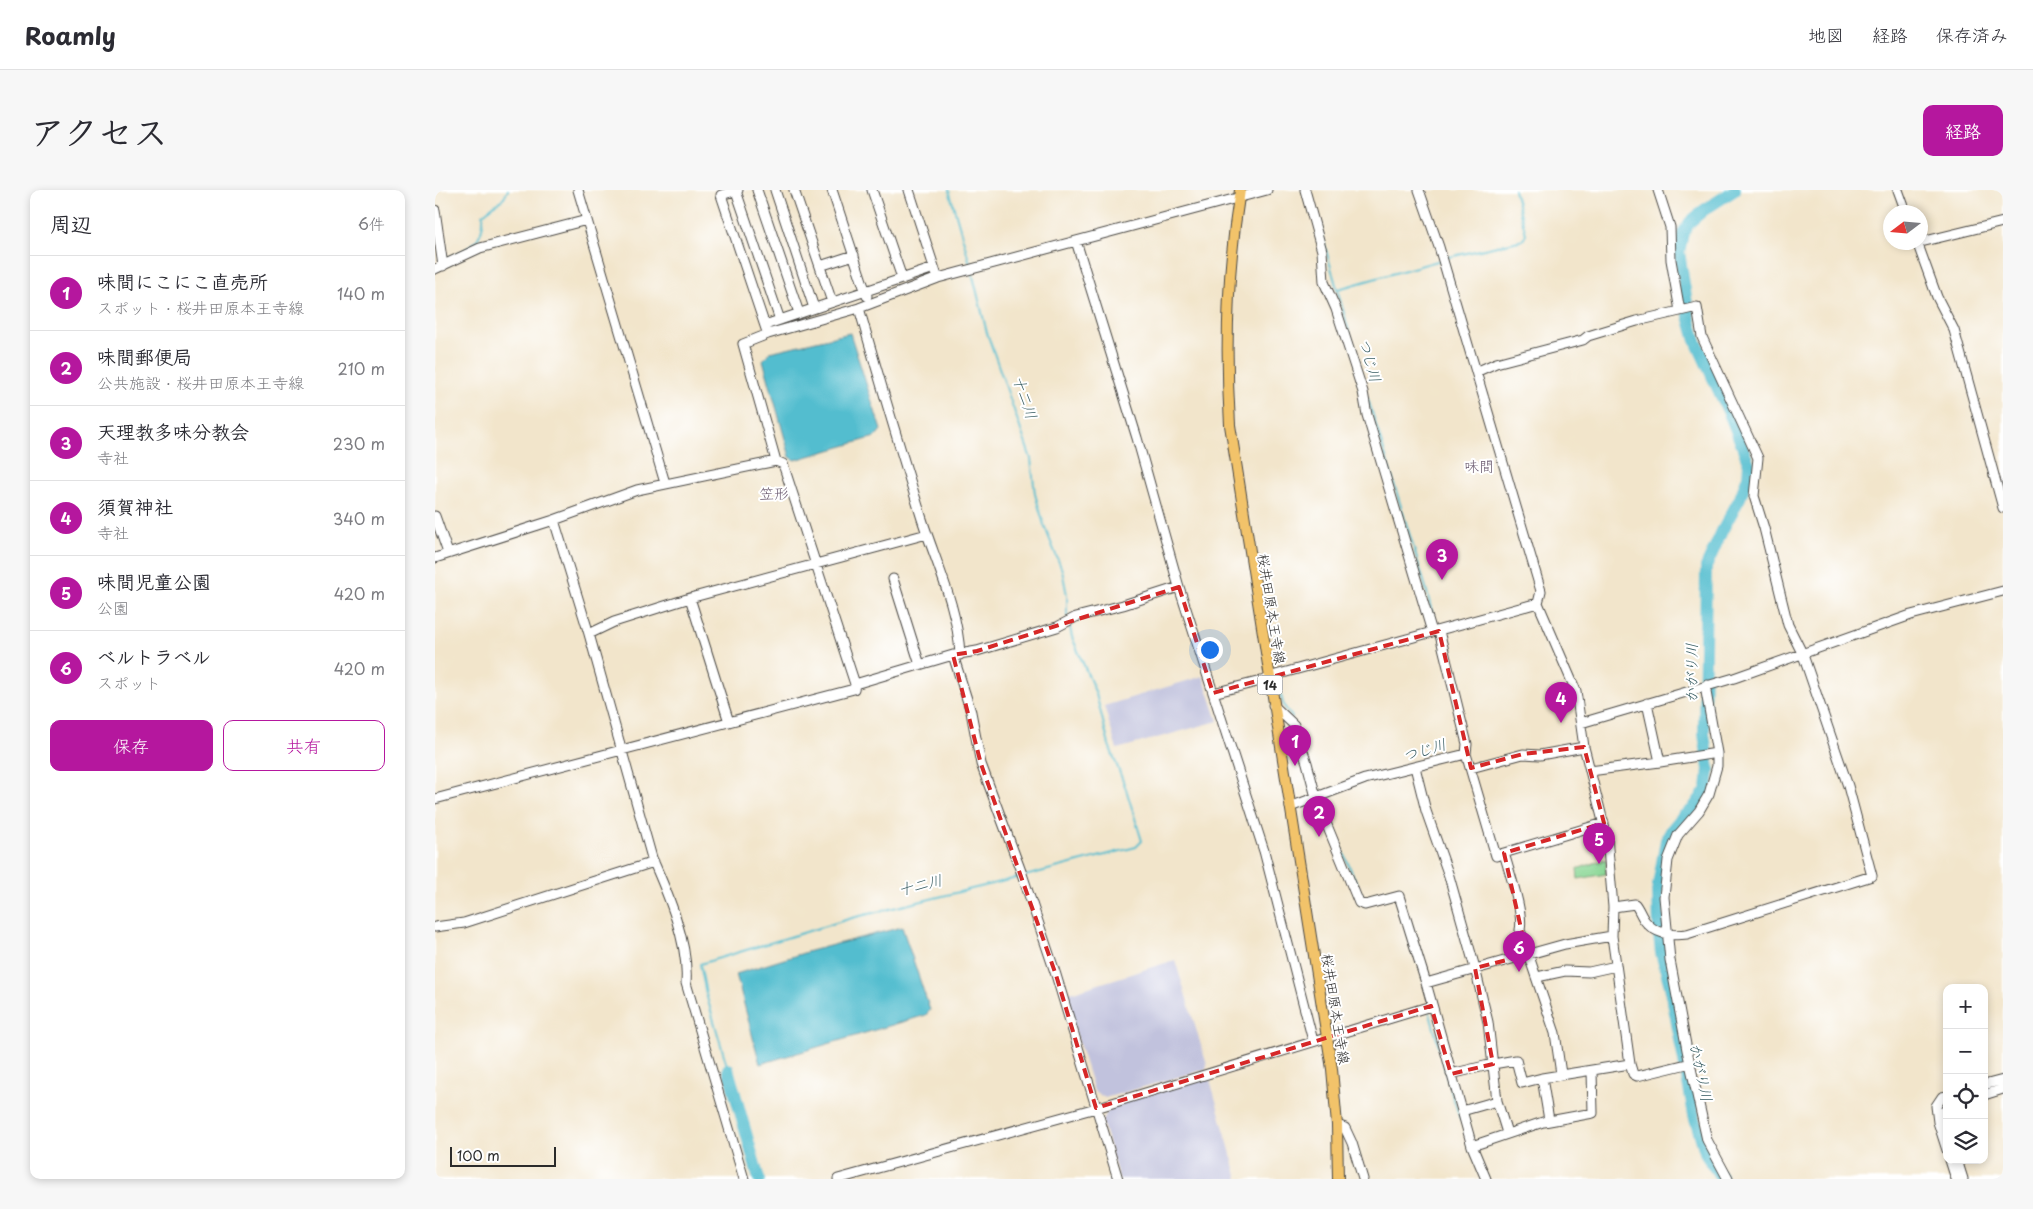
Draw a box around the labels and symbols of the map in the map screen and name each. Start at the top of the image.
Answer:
north arrow [1883,205,1928,250]
water label: つじ川 [1354,335,1388,385]
water label: 十二川 [1008,372,1044,422]
district label: 味間 [1464,454,1494,477]
district label: 笠形 [759,481,789,504]
pin: 3 [1426,539,1458,580]
street label: 桜井田原本王寺線 [1253,552,1291,666]
your location [1197,637,1223,663]
water label: かがり川 [1679,643,1702,703]
road number: 14 [1257,676,1283,694]
pin: 4 [1545,682,1577,723]
pin: 1 [1279,725,1311,766]
water label: つじ川 [1399,731,1449,767]
pin: 2 [1303,796,1335,837]
pin: 5 [1583,823,1615,864]
water label: 十二川 [895,867,945,901]
pin: 6 [1503,931,1535,972]
street label: 桜井田原本王寺線 [1317,952,1355,1066]
water label: かがり川 [1685,1040,1719,1104]
scale bar [450,1144,556,1167]

